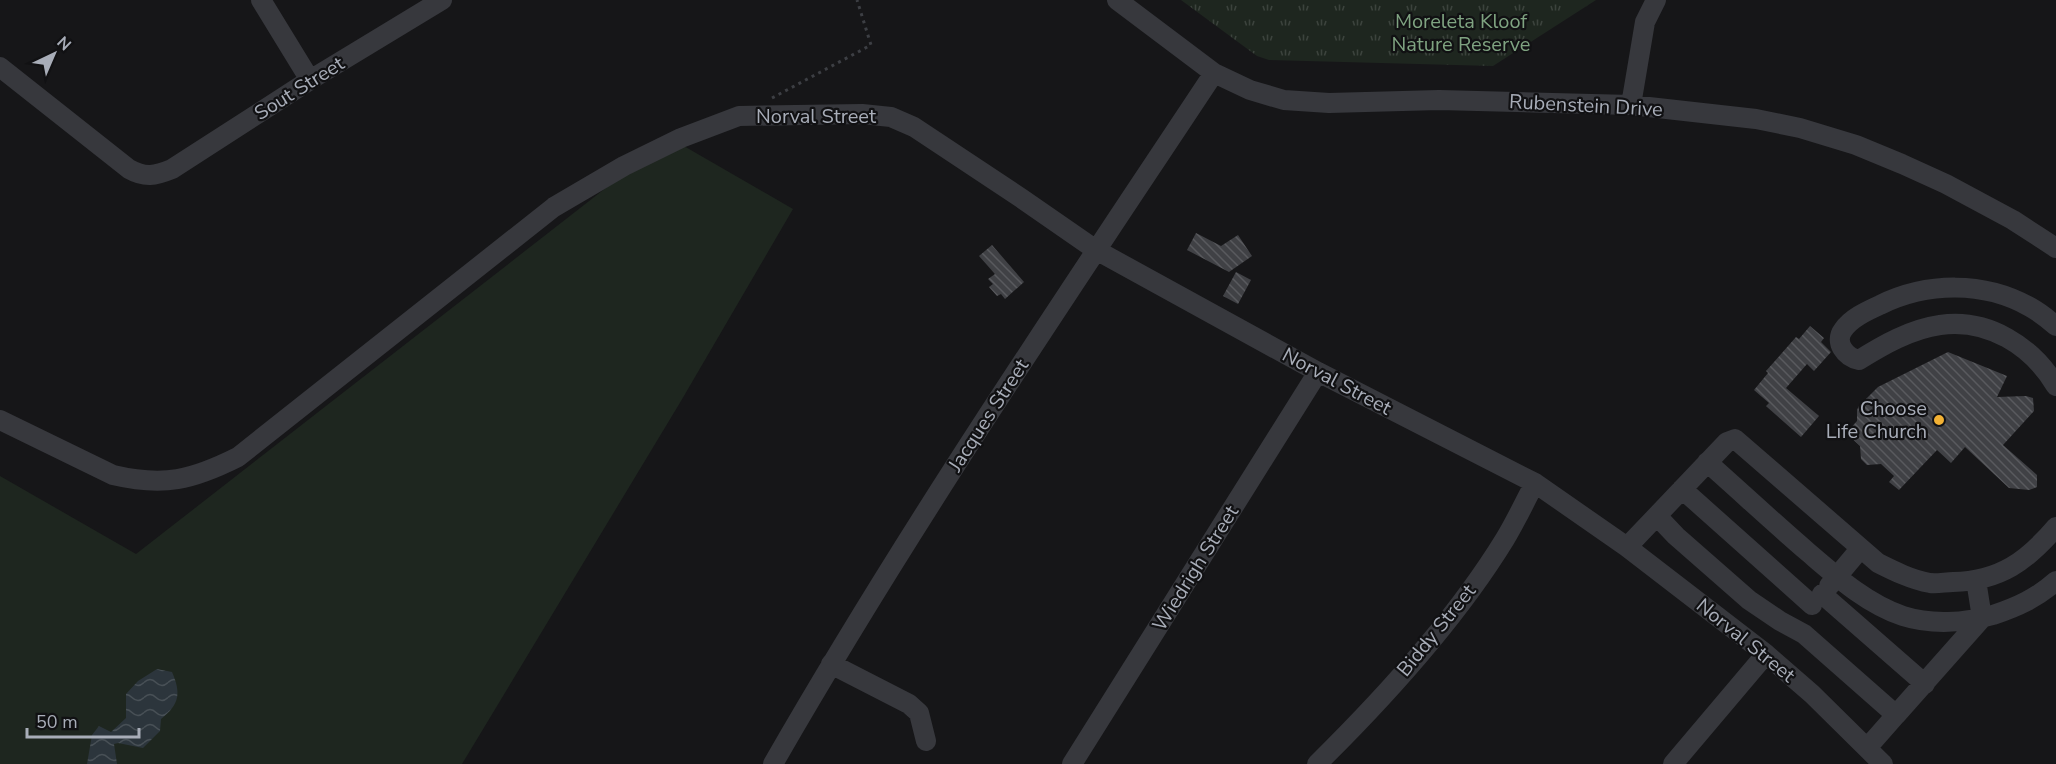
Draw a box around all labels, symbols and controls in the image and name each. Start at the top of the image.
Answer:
park label: Moreleta Kloof Nature Reserve [1391,8,1531,58]
north arrow [24,24,84,84]
text: N [52,32,76,56]
street label: Sout Street [249,50,350,127]
street label: Rubenstein Drive [1508,88,1664,123]
street label: Norval Street [756,103,877,130]
street label: Norval Street [1277,341,1397,422]
street label: Jacques Street [941,353,1035,478]
place label: Choose Life Church [1826,395,1927,445]
marker: Choose Life Church [1932,413,1946,427]
street label: Wiedrigh Street [1146,499,1245,636]
street label: Biddy Street [1391,578,1483,682]
street label: Norval Street [1691,592,1802,689]
scale bar [27,701,140,739]
text: 50 m [36,710,78,734]

